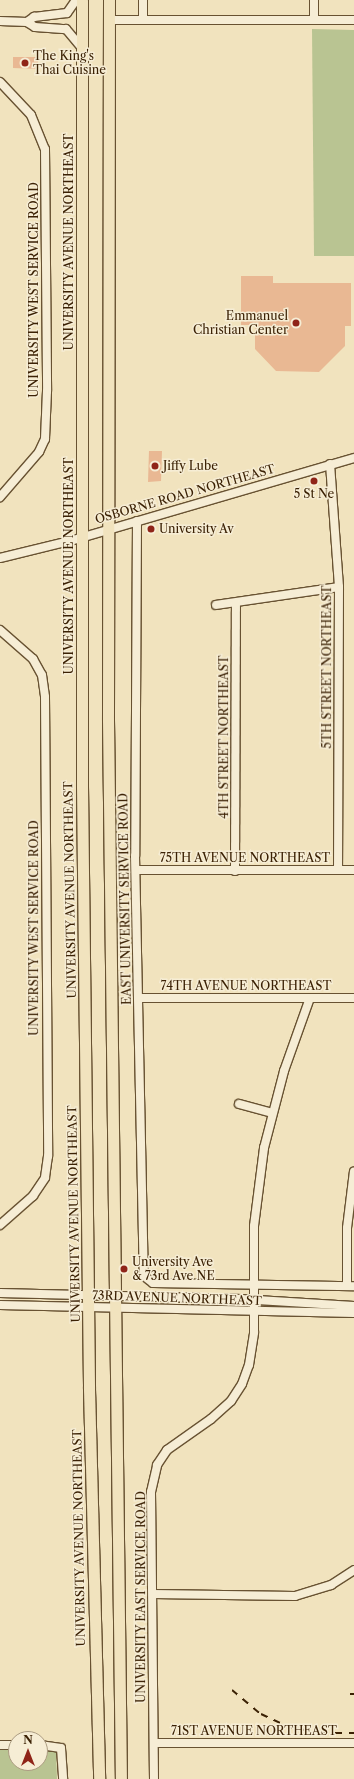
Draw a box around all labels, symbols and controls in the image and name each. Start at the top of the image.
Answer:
place label: The King's Thai Cuisine [33,49,106,77]
marker: The King's Thai Cuisine [20,58,30,68]
street label: UNIVERSITY AVENUE NORTHEAST [62,133,76,351]
street label: UNIVERSITY WEST SERVICE ROAD [27,182,41,398]
place label: Emmanuel Christian Center [193,309,288,337]
marker: Emmanuel Christian Center [291,318,301,328]
street label: UNIVERSITY AVENUE NORTHEAST [62,457,76,675]
place label: Jiffy Lube [163,459,218,473]
street label: OSBORNE ROAD NORTHEAST [93,461,277,527]
marker: Jiffy Lube [150,461,160,471]
marker: 5 St Ne [309,476,319,486]
place label: 5 St Ne [294,487,334,501]
place label: University Av [159,522,235,536]
marker: University Av [146,524,156,534]
street label: 5TH STREET NORTHEAST [320,585,334,749]
street label: 4TH STREET NORTHEAST [217,655,231,819]
street label: UNIVERSITY AVENUE NORTHEAST [61,781,79,999]
street label: EAST UNIVERSITY SERVICE ROAD [116,793,134,1005]
street label: UNIVERSITY WEST SERVICE ROAD [27,820,41,1036]
street label: 75TH AVENUE NORTHEAST [159,851,331,865]
street label: 74TH AVENUE NORTHEAST [160,979,332,993]
street label: UNIVERSITY AVENUE NORTHEAST [65,1105,83,1323]
place label: University Ave & 73rd Ave NE [132,1255,215,1283]
marker: University Ave & 73rd Ave NE [119,1264,129,1274]
street label: 73RD AVENUE NORTHEAST [92,1288,262,1308]
street label: UNIVERSITY AVENUE NORTHEAST [70,1429,88,1647]
street label: UNIVERSITY EAST SERVICE ROAD [134,1491,148,1703]
street label: 71ST AVENUE NORTHEAST [171,1724,337,1738]
north arrow [8,1731,48,1771]
text: N [23,1733,33,1747]

